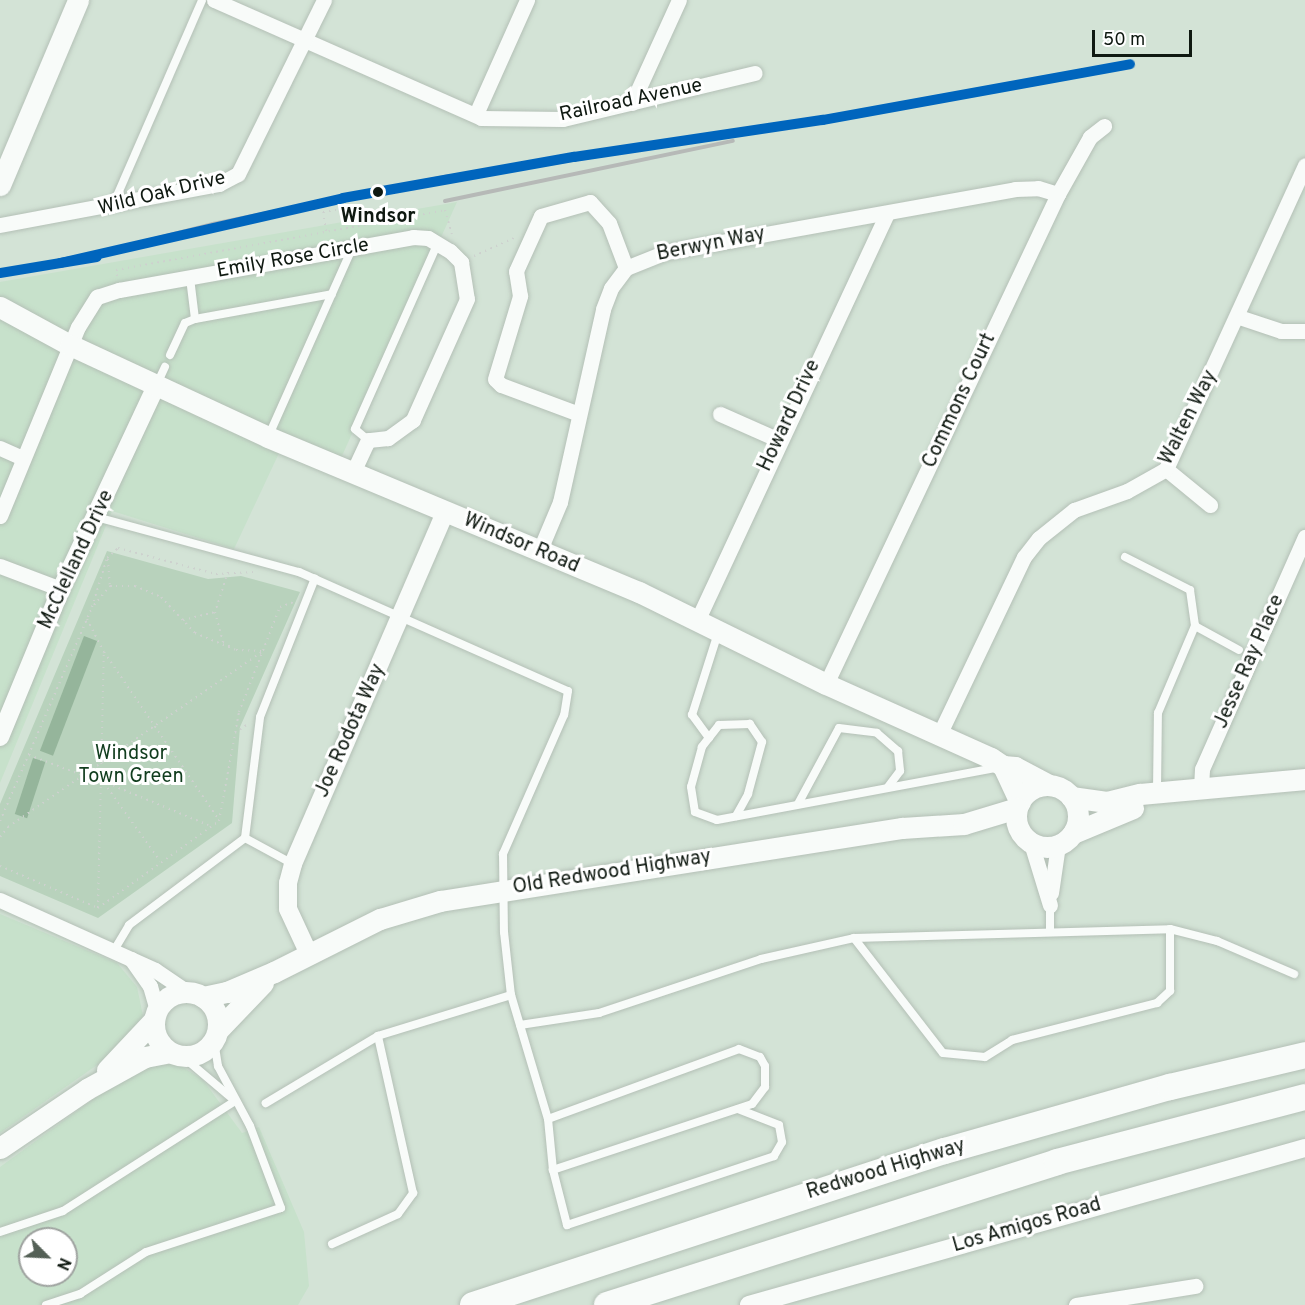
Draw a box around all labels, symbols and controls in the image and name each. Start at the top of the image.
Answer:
scale bar [1095,18,1196,56]
text: 50 m [1103,29,1145,52]
street label: Railroad Avenue [557,74,705,128]
street label: Wild Oak Drive [96,167,228,221]
marker: Windsor [367,181,389,203]
place label: Windsor [340,205,416,229]
street label: Berwyn Way [654,223,768,267]
street label: Emily Rose Circle [215,234,371,284]
street label: Commons Court [918,330,1002,472]
street label: Howard Drive [754,356,826,476]
street label: Walten Way [1155,366,1223,470]
street label: McClelland Drive [34,487,120,633]
street label: Windsor Road [459,509,583,579]
street label: Jesse Ray Place [1210,591,1290,733]
street label: Joe Rodota Way [311,660,391,802]
park label: Windsor Town Green [78,742,184,789]
street label: Old Redwood Highway [511,845,713,901]
street label: Redwood Highway [804,1134,968,1206]
street label: Los Amigos Road [950,1193,1104,1259]
north arrow [18,1227,78,1287]
text: N [51,1254,74,1273]

